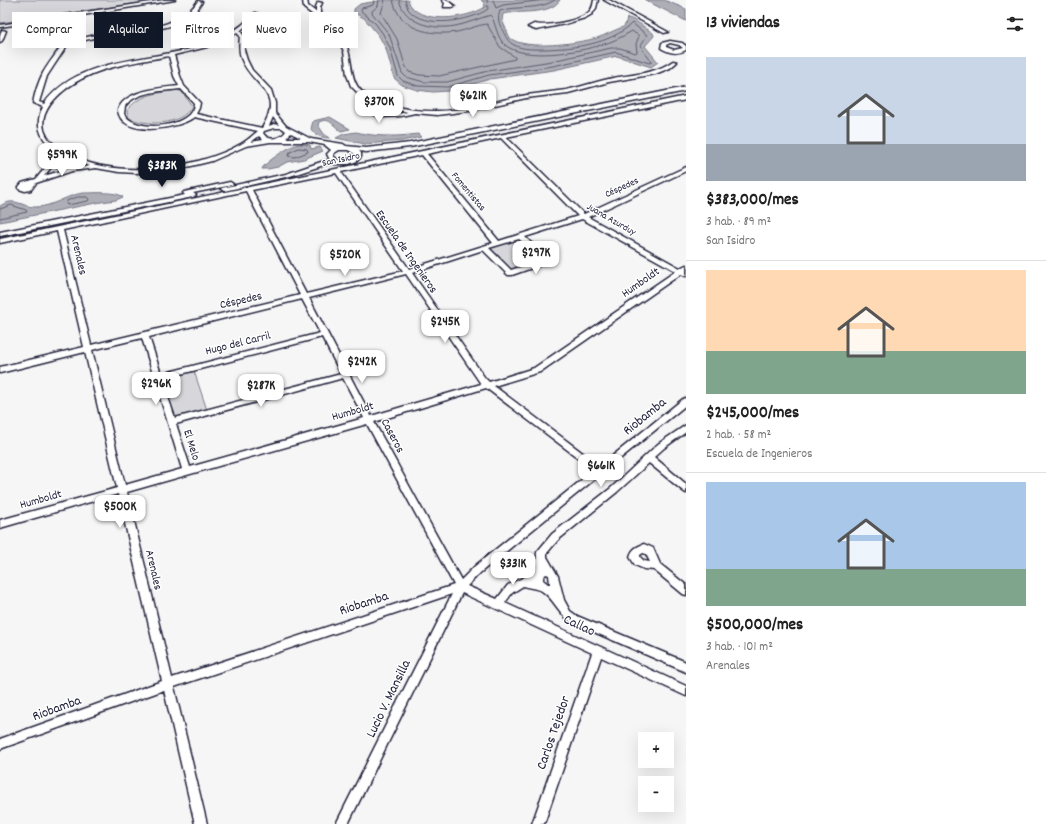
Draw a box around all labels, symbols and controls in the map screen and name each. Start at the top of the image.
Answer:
chip: Comprar [12,12,86,48]
chip: Alquilar [94,12,163,48]
chip: Filtros [171,12,234,48]
chip: Nuevo [242,12,301,48]
chip: Piso [309,12,358,48]
text: 13 viviendas [706,12,780,36]
icon: filters [1004,13,1026,35]
icon: home [830,83,902,155]
pin: $621K [445,84,501,118]
text: $621K [459,87,487,106]
pin: $370K [351,90,407,124]
text: $370K [364,93,394,112]
pin: $599K [34,143,90,177]
text: $599K [47,146,77,165]
street label: San Isidro [321,149,362,171]
pin: $383K [134,154,190,188]
text: $383K [147,157,177,176]
street label: Fomentistas [447,169,489,215]
street label: Céspedes [603,174,641,202]
text: $383,000/mes [706,189,799,213]
street label: Juana Azurduy [584,200,639,240]
street label: Escuela de Ingenieros [371,207,441,297]
text: 3 hab. · 89 m² [706,213,771,232]
text: San Isidro [706,232,755,251]
street label: Arenales [65,233,91,277]
pin: $297K [508,241,564,275]
pin: $520K [317,243,373,277]
text: $297K [521,244,551,263]
text: $520K [329,246,361,265]
street label: Humboldt [619,263,664,302]
street label: Céspedes [218,288,264,314]
icon: home [830,296,902,368]
pin: $245K [417,310,473,344]
text: $245K [430,313,460,332]
street label: Hugo del Carril [204,328,273,360]
pin: $242K [334,350,390,384]
text: $242K [347,353,377,372]
pin: $296K [128,372,184,406]
pin: $287K [233,374,289,408]
text: $296K [141,375,171,394]
text: $287K [247,377,275,396]
street label: Riobamba [619,393,671,441]
street label: Humboldt [330,398,377,426]
text: $245,000/mes [706,402,799,426]
street label: Caseros [376,416,408,456]
text: 2 hab. · 58 m² [706,426,771,445]
street label: El Melo [178,427,204,463]
text: Escuela de Ingenieros [706,445,813,464]
pin: $661K [573,454,629,488]
text: $661K [587,457,615,476]
street label: Humboldt [18,486,65,514]
pin: $500K [92,495,148,529]
text: $500K [104,498,136,517]
icon: home [830,508,902,580]
street label: Arenales [140,548,166,592]
pin: $331K [485,552,541,586]
text: $331K [500,555,527,574]
street label: Riobamba [337,587,392,621]
street label: Callao [560,610,598,642]
text: $500,000/mes [706,614,803,638]
text: 3 hab. · 101 m² [706,638,773,657]
street label: Lucio V. Mansilla [361,656,417,741]
text: Arenales [706,657,750,676]
street label: Riobamba [30,691,85,727]
street label: Carlos Tejedor [532,693,576,773]
map controls [638,732,674,812]
button: + [638,732,674,768]
button: − [638,776,674,812]

